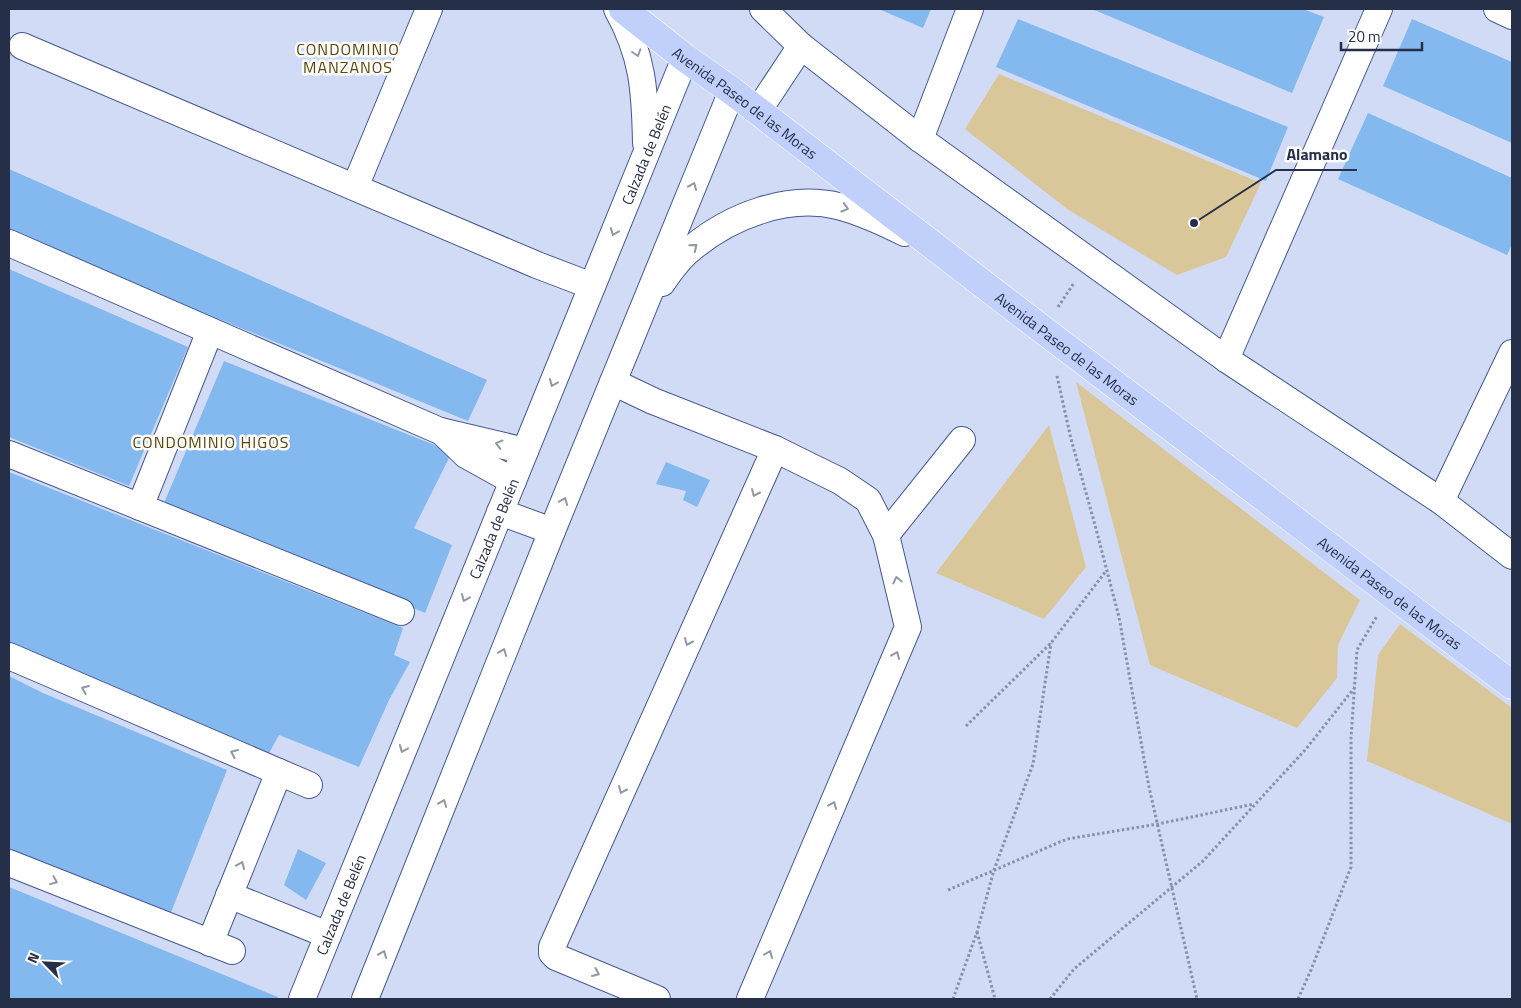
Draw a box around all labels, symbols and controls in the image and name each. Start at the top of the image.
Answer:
scale bar [1341,20,1422,52]
text: 20 m [1348,25,1381,48]
district label: CONDOMINIO MANZANOS [296,37,400,79]
street label: Avenida Paseo de las Moras [668,41,823,164]
one-way arrow [631,48,641,57]
street label: Calzada de Belén [615,100,677,208]
callout: Alamano [1276,139,1357,170]
text: Alamano [1286,142,1348,166]
one-way arrow [687,182,697,191]
one-way arrow [840,203,848,213]
one-way arrow [610,228,620,236]
one-way arrow [688,244,697,253]
street label: Avenida Paseo de las Moras [990,286,1144,411]
one-way arrow [548,378,559,387]
district label: CONDOMINIO HIGOS [133,430,289,454]
one-way arrow [495,440,503,450]
street label: Calzada de Belén [463,475,524,582]
one-way arrow [750,488,761,497]
one-way arrow [558,497,568,506]
street label: Avenida Paseo de las Moras [1313,530,1467,655]
one-way arrow [892,576,903,584]
one-way arrow [460,593,471,602]
one-way arrow [684,637,695,646]
one-way arrow [497,648,508,657]
one-way arrow [890,651,901,660]
one-way arrow [81,684,90,695]
one-way arrow [399,744,409,752]
one-way arrow [230,748,239,759]
one-way arrow [618,785,629,794]
one-way arrow [437,799,447,808]
one-way arrow [826,801,837,810]
street label: Calzada de Belén [310,851,371,958]
one-way arrow [235,861,245,870]
one-way arrow [49,875,58,885]
north arrow [20,938,70,988]
text: N [21,949,44,966]
one-way arrow [377,950,387,959]
one-way arrow [762,950,773,959]
one-way arrow [591,967,600,978]

